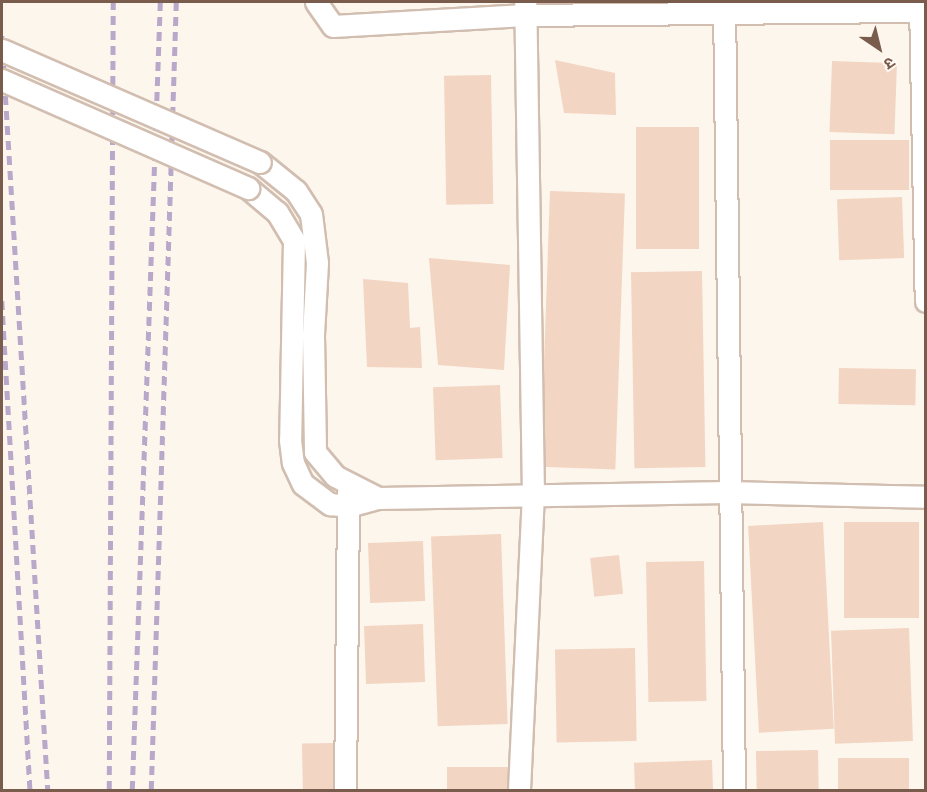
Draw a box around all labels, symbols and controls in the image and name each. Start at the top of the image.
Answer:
north arrow [849,18,909,78]
text: उ [880,52,899,74]

